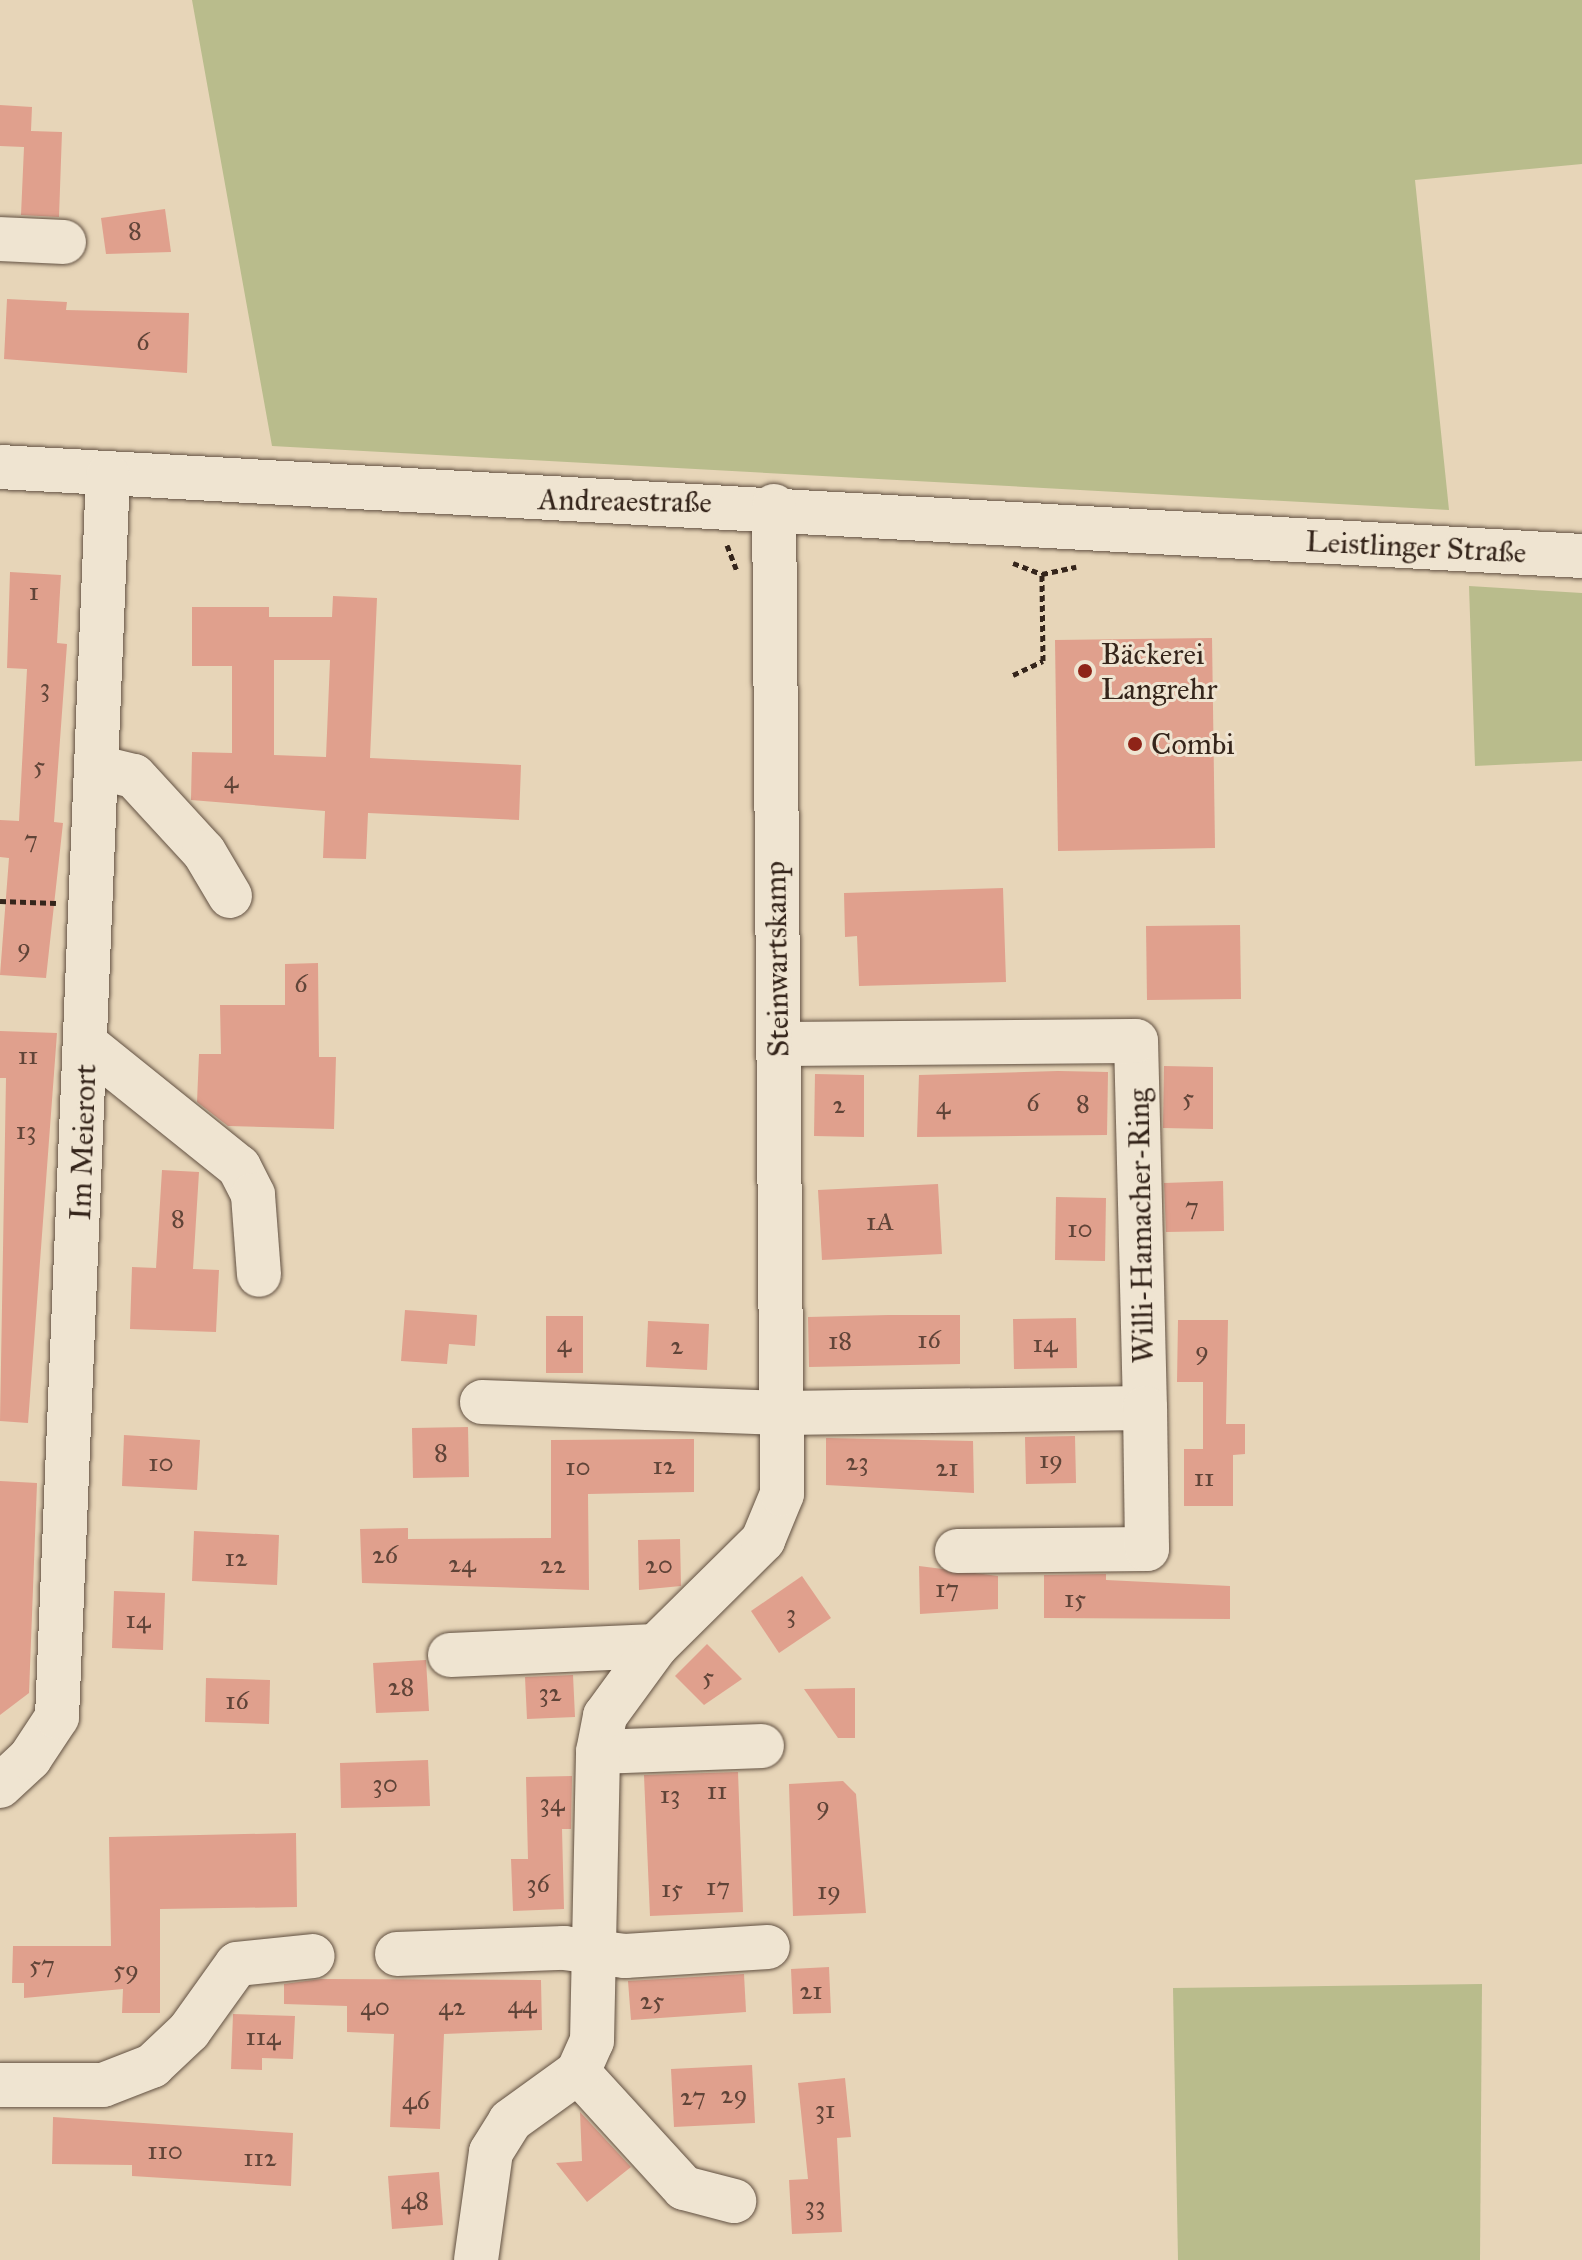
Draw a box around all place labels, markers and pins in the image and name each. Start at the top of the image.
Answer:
place label: Bäckerei Langrehr [1101,636,1217,706]
marker: Bäckerei Langrehr [1076,662,1094,680]
place label: Combi [1151,726,1234,762]
marker: Combi [1126,735,1144,753]

